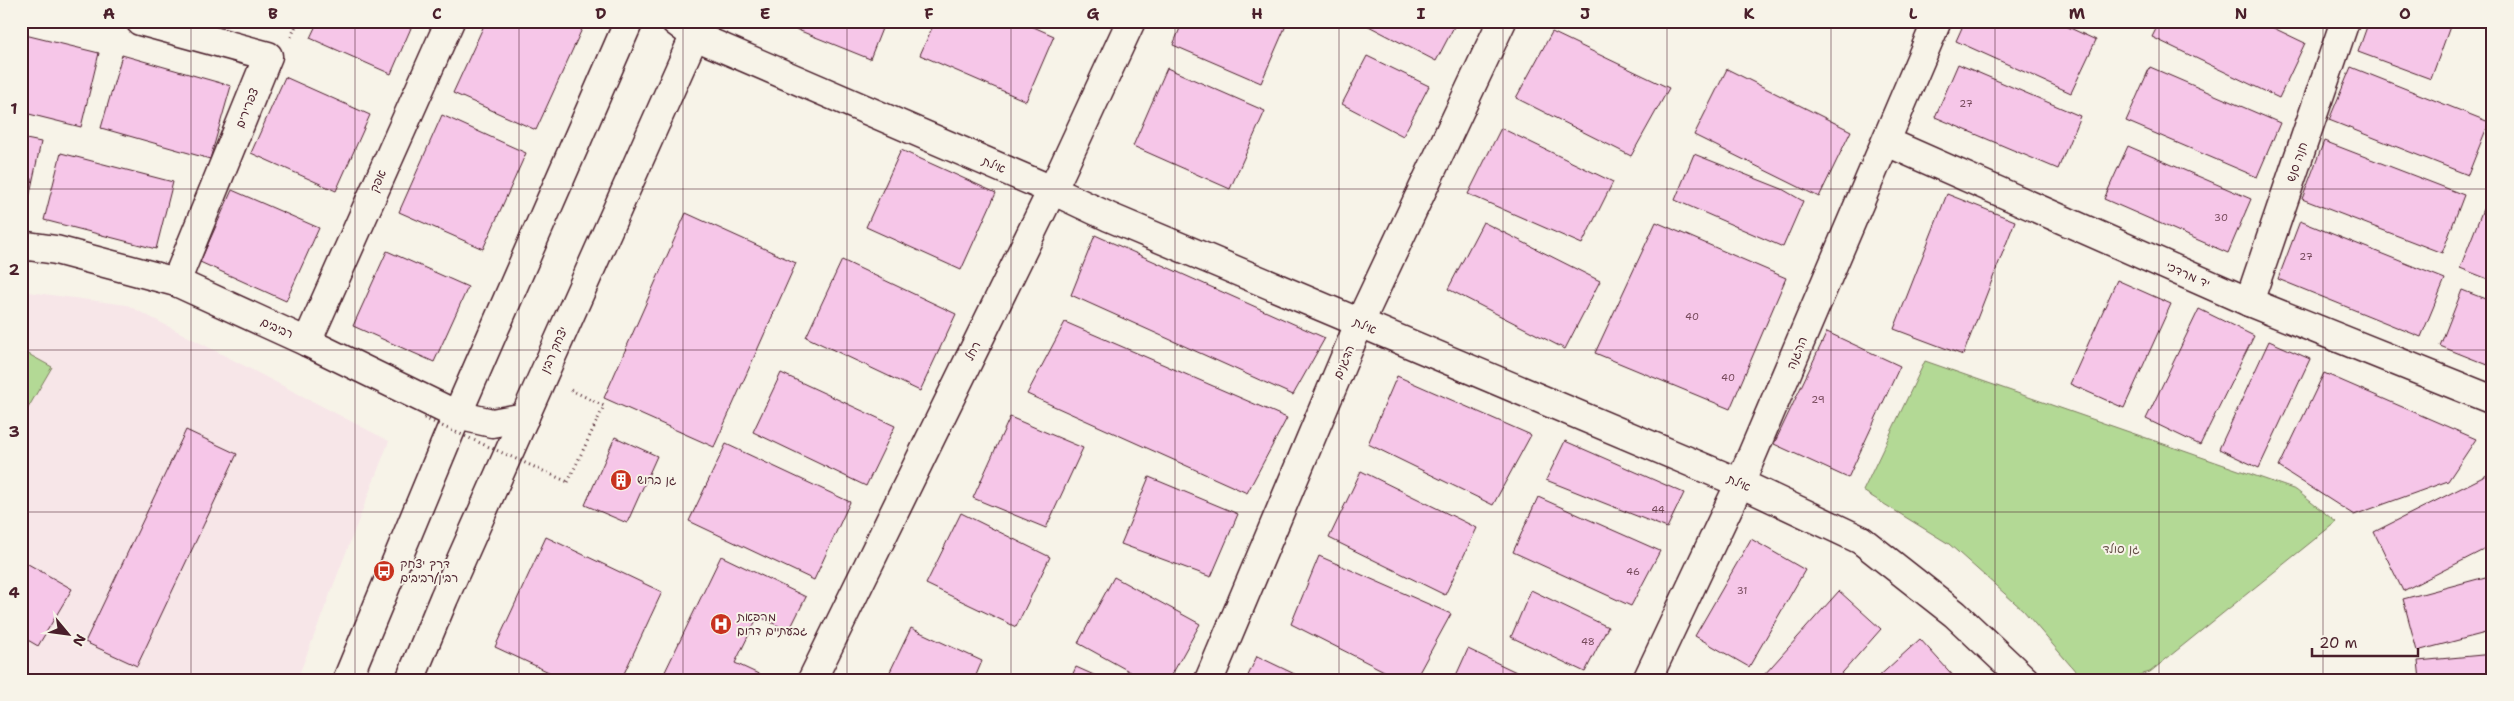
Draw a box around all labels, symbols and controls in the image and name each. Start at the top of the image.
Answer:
text: A [103,3,115,24]
text: B [268,3,278,24]
text: C [432,3,442,24]
text: D [595,3,607,24]
text: E [760,3,770,24]
text: F [924,3,934,24]
text: G [1087,3,1100,24]
text: H [1251,3,1263,24]
text: I [1417,3,1426,24]
text: J [1580,3,1590,24]
text: K [1744,3,1755,24]
text: L [1909,3,1918,24]
text: M [2069,3,2086,24]
text: N [2235,3,2247,24]
text: O [2399,3,2411,24]
street label: צפרירים [232,86,262,130]
house number: 27 [1959,97,1973,110]
text: 1 [10,98,18,119]
street label: חנה סנש [2283,140,2311,184]
street label: אילת [979,153,1009,177]
street label: אפק [366,167,390,195]
house number: 30 [2214,211,2228,224]
house number: 27 [2299,250,2313,263]
street label: יד מרדכי [2163,258,2213,292]
text: 2 [8,259,20,280]
house number: 40 [1685,310,1699,323]
street label: רביבים [258,314,296,342]
street label: אילת [1350,314,1380,338]
street label: יצחק רבין [537,324,571,376]
street label: ההגנה [1783,334,1811,372]
street label: רחל [962,339,984,363]
street label: הדגנים [1330,343,1358,381]
house number: 40 [1721,371,1735,384]
house number: 29 [1811,393,1825,406]
text: 3 [8,421,20,442]
building icon: גן ברוש [609,468,633,492]
street label: אילת [1724,470,1754,495]
place label: גן ברוש [637,472,677,488]
house number: 44 [1651,503,1665,516]
park label: גן סולד [2102,541,2140,557]
place label: דרך יצחק רבין/רביבים [400,556,458,586]
bus stop icon: דרך יצחק רבין/רביבים [372,559,396,583]
house number: 46 [1626,565,1640,578]
text: 4 [8,582,20,603]
house number: 31 [1737,584,1747,597]
north arrow [42,608,92,658]
place label: מרפאת גבעתיים דרום [736,609,807,639]
hospital icon: מרפאת גבעתיים דרום [709,612,733,636]
scale bar [2312,626,2418,658]
text: N [69,631,90,650]
text: 20 m [2319,633,2358,653]
house number: 48 [1581,635,1595,648]

